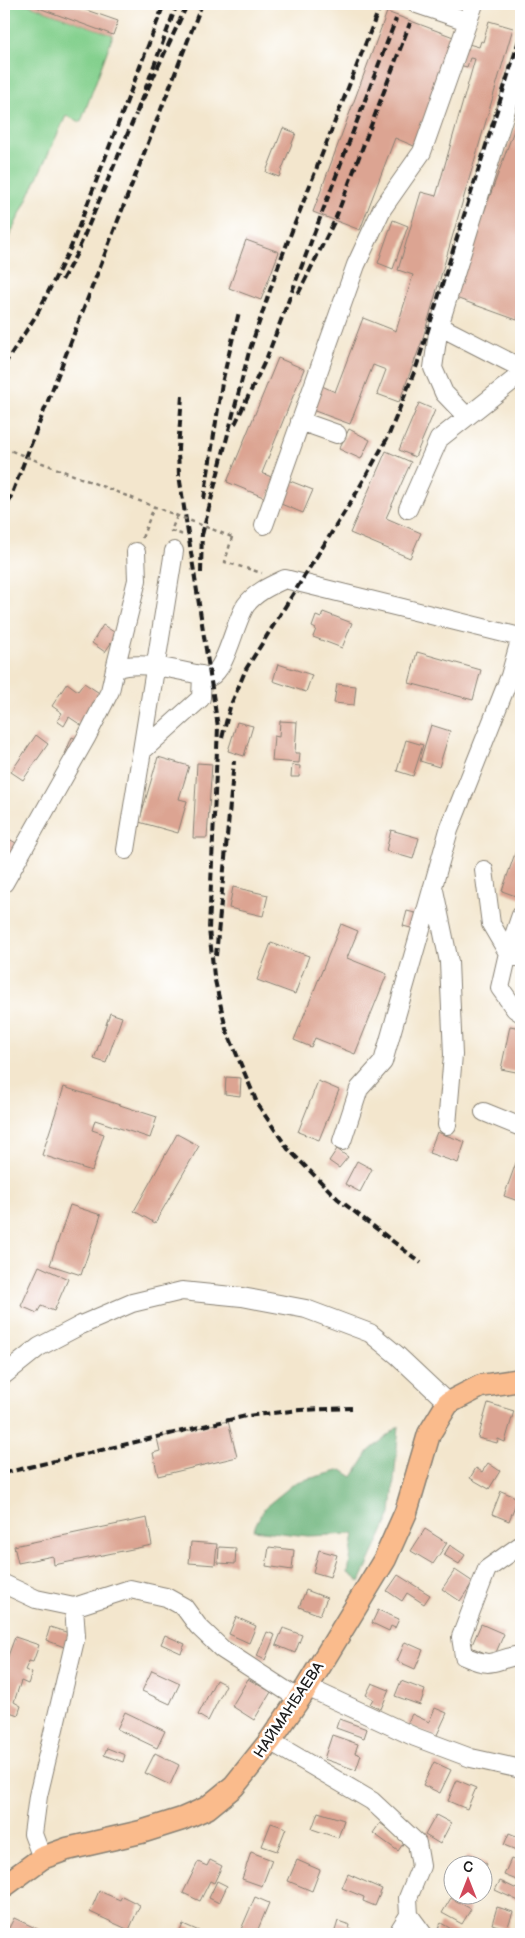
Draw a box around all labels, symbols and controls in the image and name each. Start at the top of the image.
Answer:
street label: НАЙМАНБАЕВА [250,1658,329,1762]
north arrow [442,1856,492,1906]
text: С [463,1859,473,1876]

